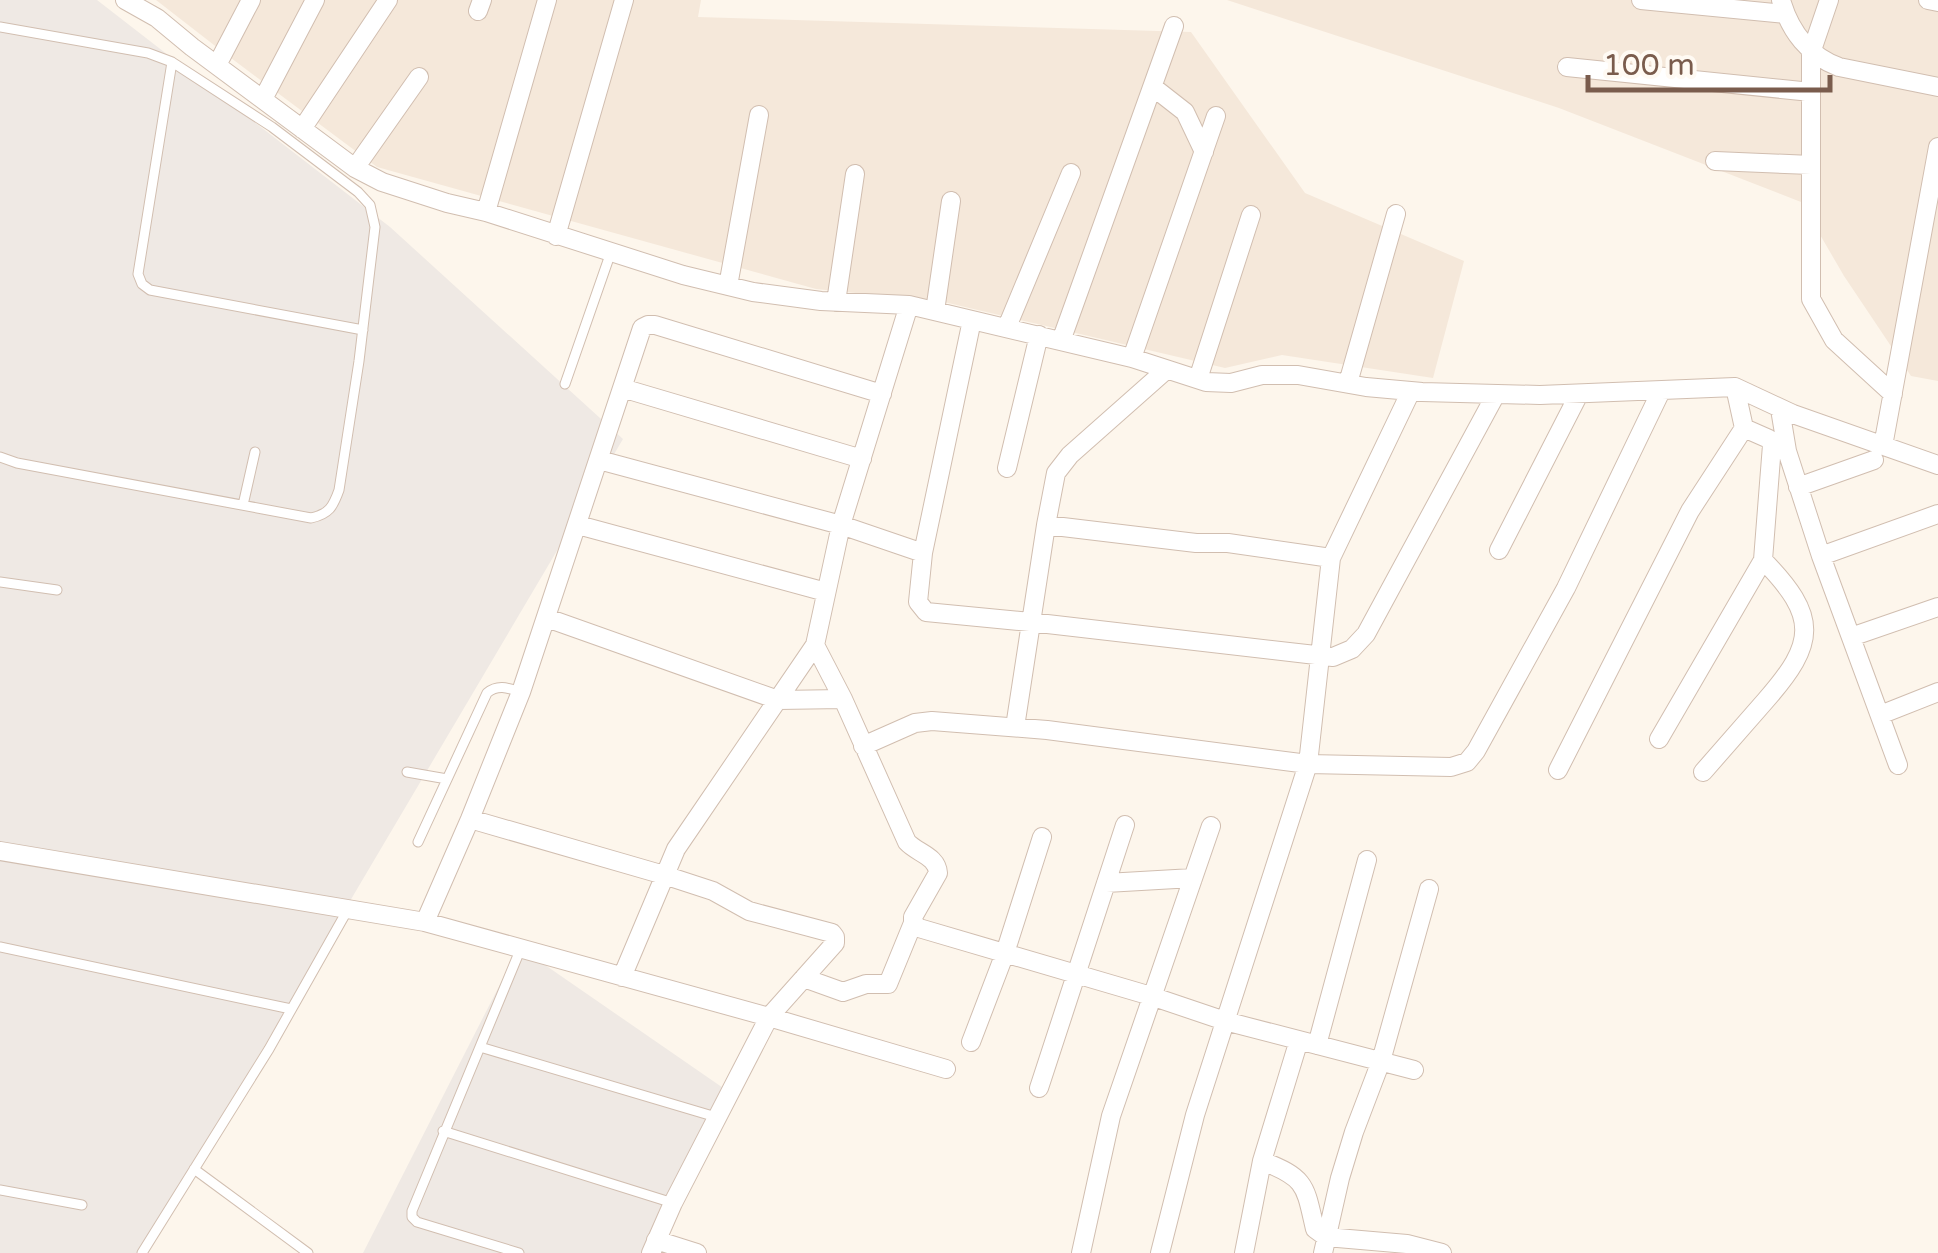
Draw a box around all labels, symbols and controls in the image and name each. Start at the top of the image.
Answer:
scale bar [1588,30,1830,92]
text: 100 m [1603,47,1695,84]

